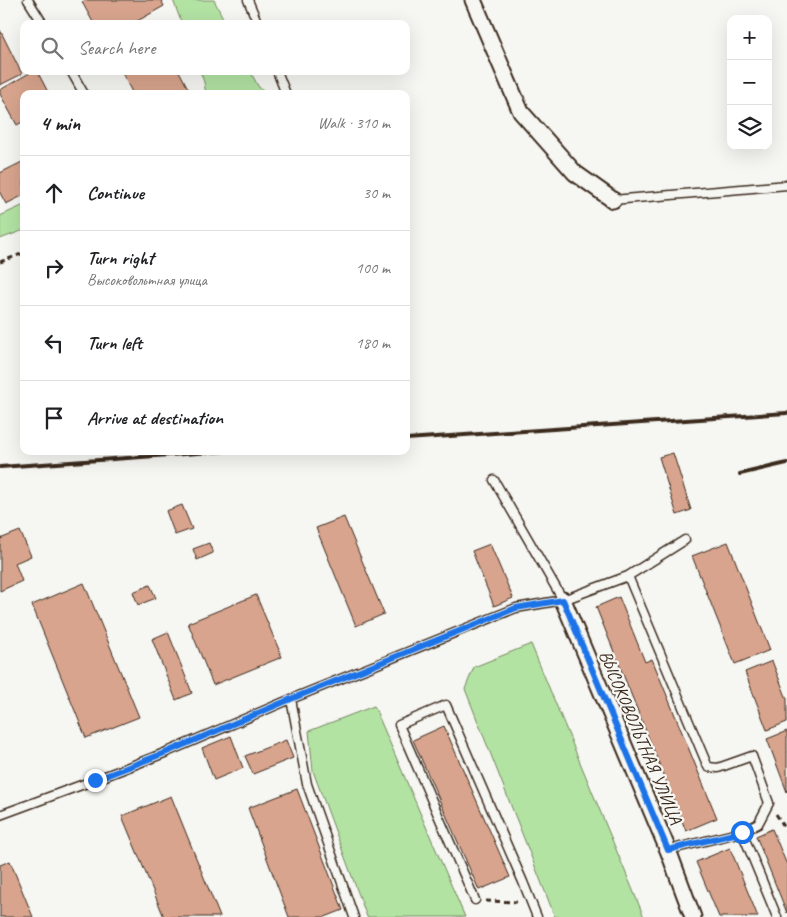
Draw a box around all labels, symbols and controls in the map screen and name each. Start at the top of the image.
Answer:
map controls [727,15,772,150]
button: + [727,15,772,60]
search box [20,20,410,75]
icon: search [38,34,66,62]
text: Search here [78,36,155,60]
button: − [727,60,772,105]
button: layers [727,105,772,150]
text: 4 min [40,110,80,136]
text: Walk · 310 m [318,113,390,133]
icon: ahead [40,179,68,207]
text: Continue [87,181,144,205]
text: 30 m [363,183,390,203]
text: Turn right [87,246,154,270]
icon: right [40,254,68,282]
text: 100 m [356,258,390,278]
text: Высоковольтная улица [87,270,207,290]
icon: left [40,329,68,357]
text: Turn left [87,331,142,355]
text: 180 m [356,333,390,353]
icon: arrive [40,404,68,432]
text: Arrive at destination [87,406,223,430]
street label: ВЫСОКОВОЛЬТНАЯ УЛИЦА [594,647,688,828]
route end [84,769,107,792]
route start [731,821,754,844]

